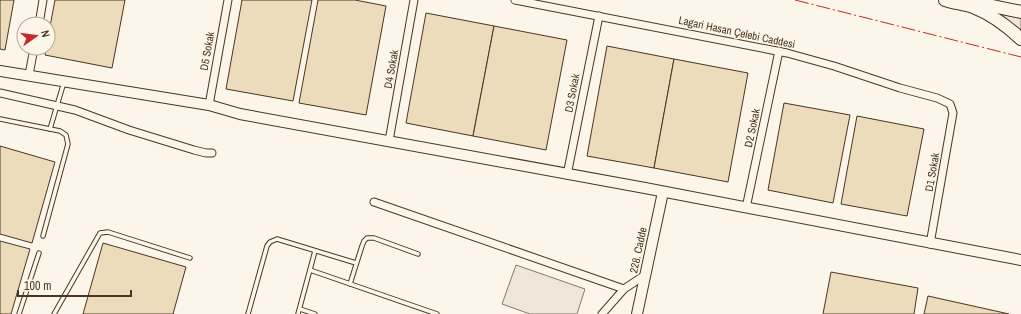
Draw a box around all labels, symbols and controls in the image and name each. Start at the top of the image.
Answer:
street label: Lagari Hasan Çelebi Caddesi [677,13,797,51]
north arrow [16,16,56,56]
text: N [38,29,53,38]
street label: D5 Sokak [197,30,217,71]
street label: D4 Sokak [381,48,401,89]
street label: D3 Sokak [561,72,583,114]
street label: D2 Sokak [741,107,763,149]
street label: D1 Sokak [922,151,942,192]
street label: 228. Cadde [626,226,650,274]
scale bar [18,272,131,298]
text: 100 m [24,278,51,294]

